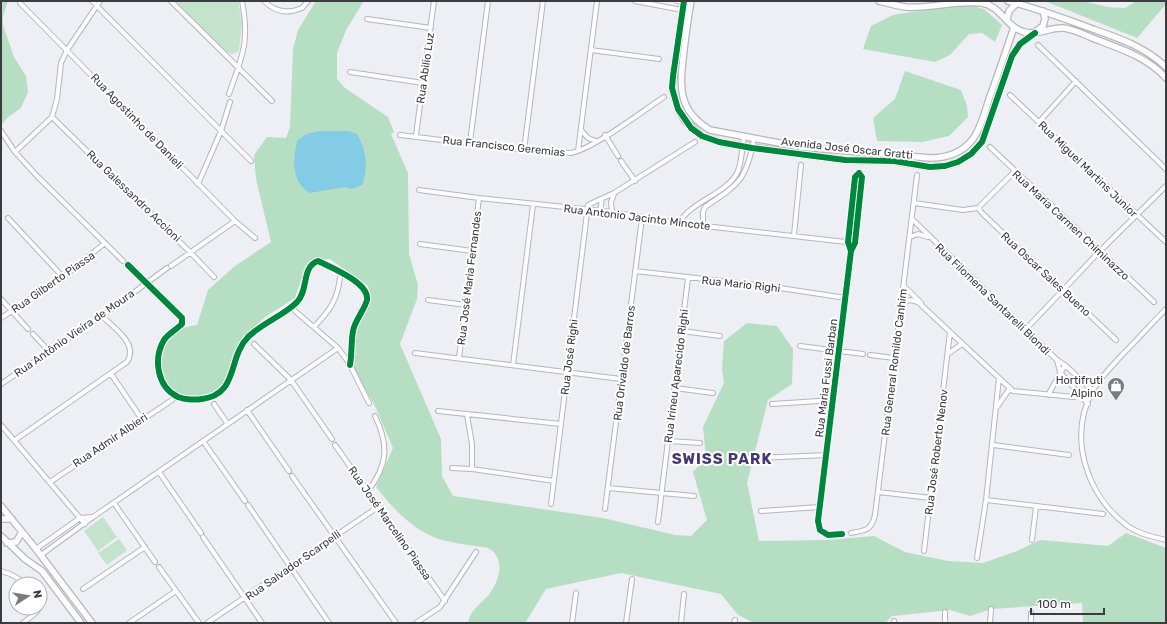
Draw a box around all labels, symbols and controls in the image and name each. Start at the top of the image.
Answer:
street label: Rua Abilio Luz [414,31,437,104]
street label: Rua Agostinho de Danieli [88,71,186,172]
street label: Rua Miguel Martins Junior [1035,118,1141,221]
street label: Rua Francisco Geremias [442,134,566,159]
street label: Avenida José Oscar Gratti [781,135,913,162]
street label: Rua Galessandro Accioni [84,148,184,245]
street label: Rua Maria Carmen Chiminazzo [1009,168,1132,283]
street label: Rua Antonio Jacinto Mincote [563,202,711,233]
street label: Rua José Maria Fernandes [455,210,484,346]
street label: Rua Oscar Sales Bueno [998,230,1093,319]
street label: Rua Filomena Santarelli Biondi [932,241,1053,358]
street label: Rua Gilberto Piassa [9,249,97,316]
street label: Rua Mario Righi [701,274,781,295]
street label: Rua Antônio Vieira de Moura [12,287,137,380]
street label: Rua General Romildo Canhim [879,288,910,436]
street label: Rua Orivaldo de Barros [611,304,638,421]
street label: Rua Irineu Aparecido Righi [662,308,691,444]
street label: Rua José Righi [558,318,581,396]
street label: Rua Maria Fussi Barban [813,318,840,438]
place label: Hortifruti Alpino [1056,374,1103,400]
shop icon: Hortifruti Alpino [1106,376,1126,401]
street label: Rua José Roberto Nenov [922,388,951,516]
street label: Rua Admir Albieri [71,411,150,470]
district label: SWISS PARK [672,450,772,468]
street label: Rua José Marcelino Piassa [345,464,434,583]
street label: Rua Salvador Scarpelli [243,528,344,603]
north arrow [8,576,48,616]
text: N [30,589,44,599]
scale bar [1031,590,1104,616]
text: 100 m [1037,597,1071,611]

